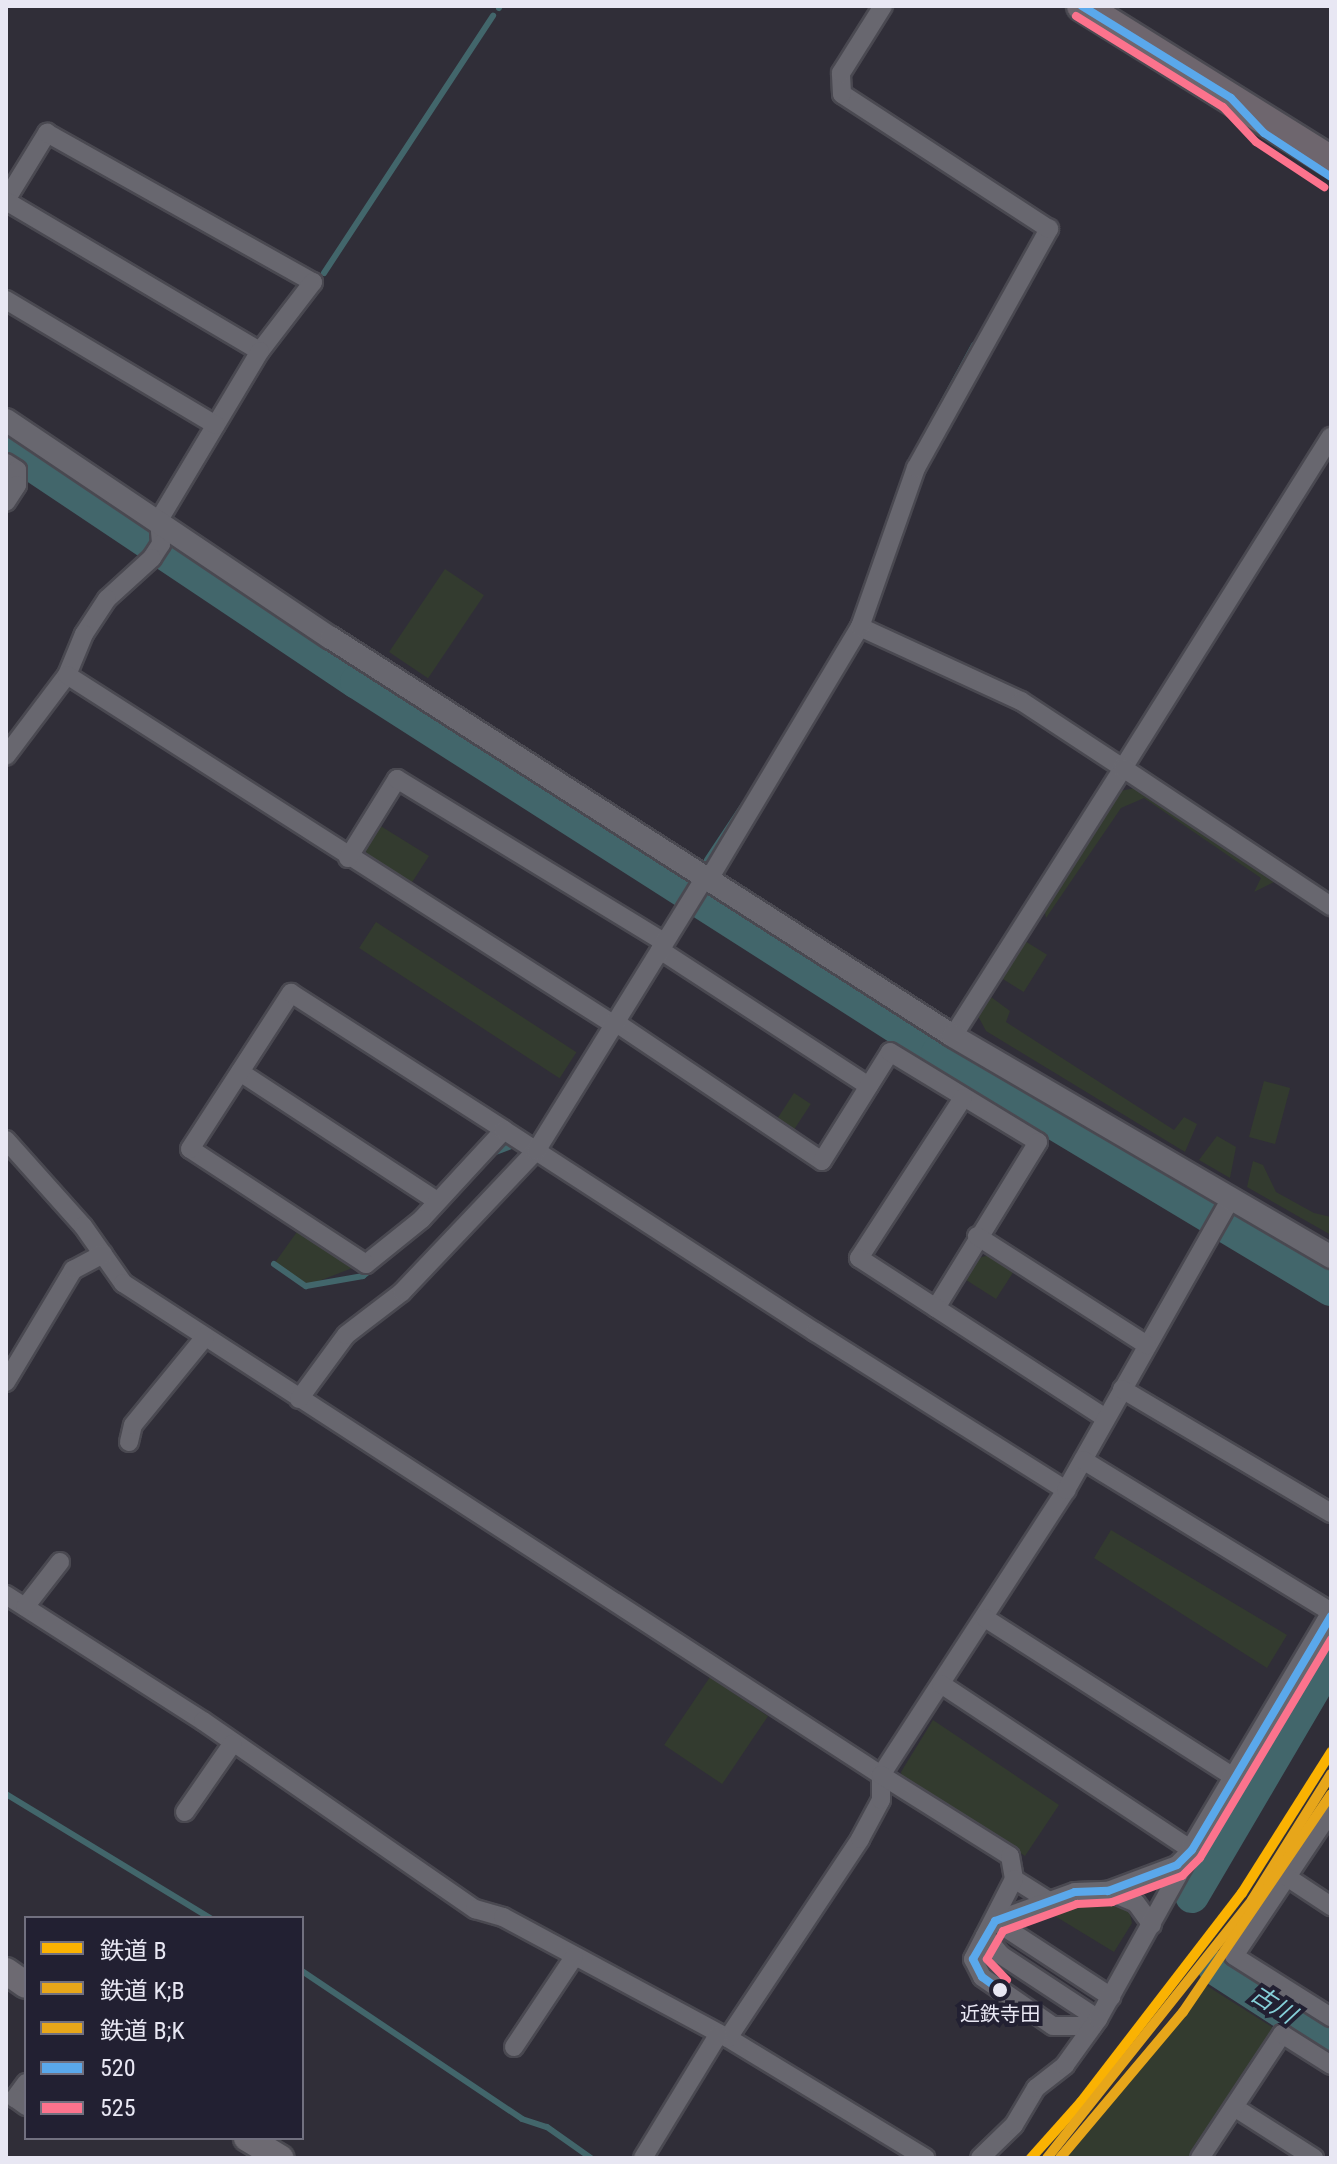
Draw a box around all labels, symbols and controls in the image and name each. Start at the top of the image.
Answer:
legend [24,1916,304,2140]
text: 鉄道 B [100,1937,167,1965]
text: 鉄道 K;B [100,1977,185,2005]
water label: 古川 [1245,1980,1301,2030]
marker: 近鉄寺田 [992,1982,1008,1998]
place label: 近鉄寺田 [960,2002,1040,2026]
text: 鉄道 B;K [100,2017,185,2045]
text: 520 [100,2054,136,2082]
text: 525 [100,2094,136,2122]

